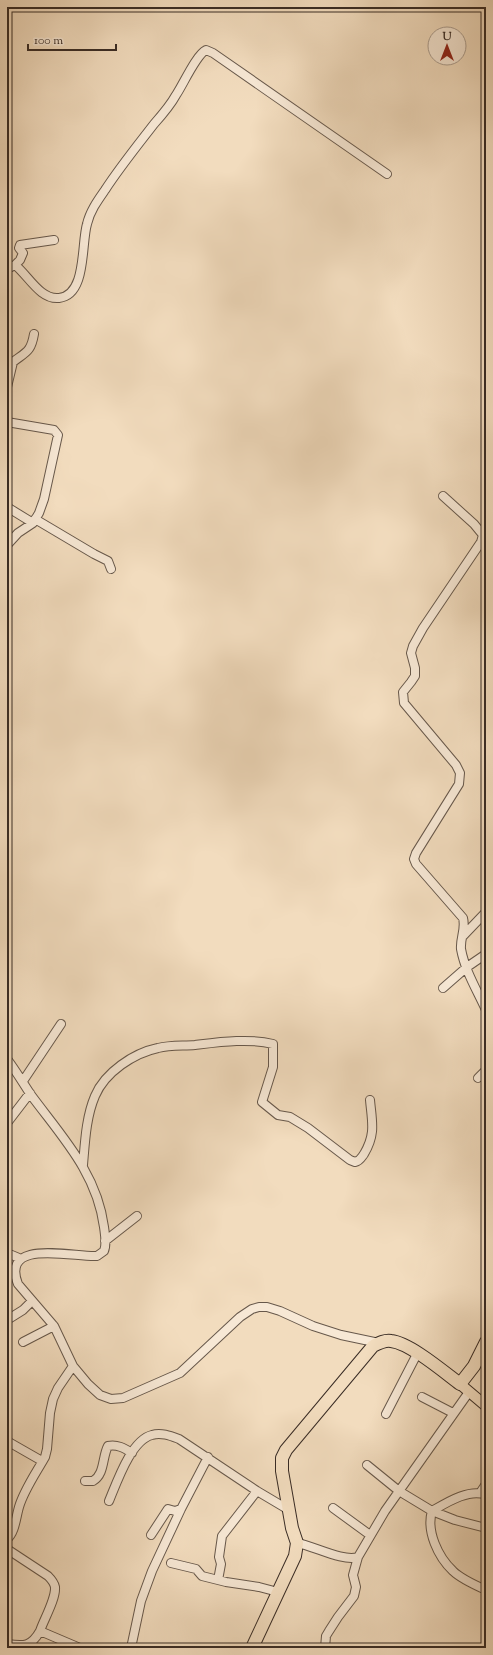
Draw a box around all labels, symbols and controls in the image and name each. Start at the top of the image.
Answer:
scale bar [28,26,116,52]
north arrow [427,26,467,66]
text: U [442,29,452,45]
text: 100 m [34,32,63,50]

